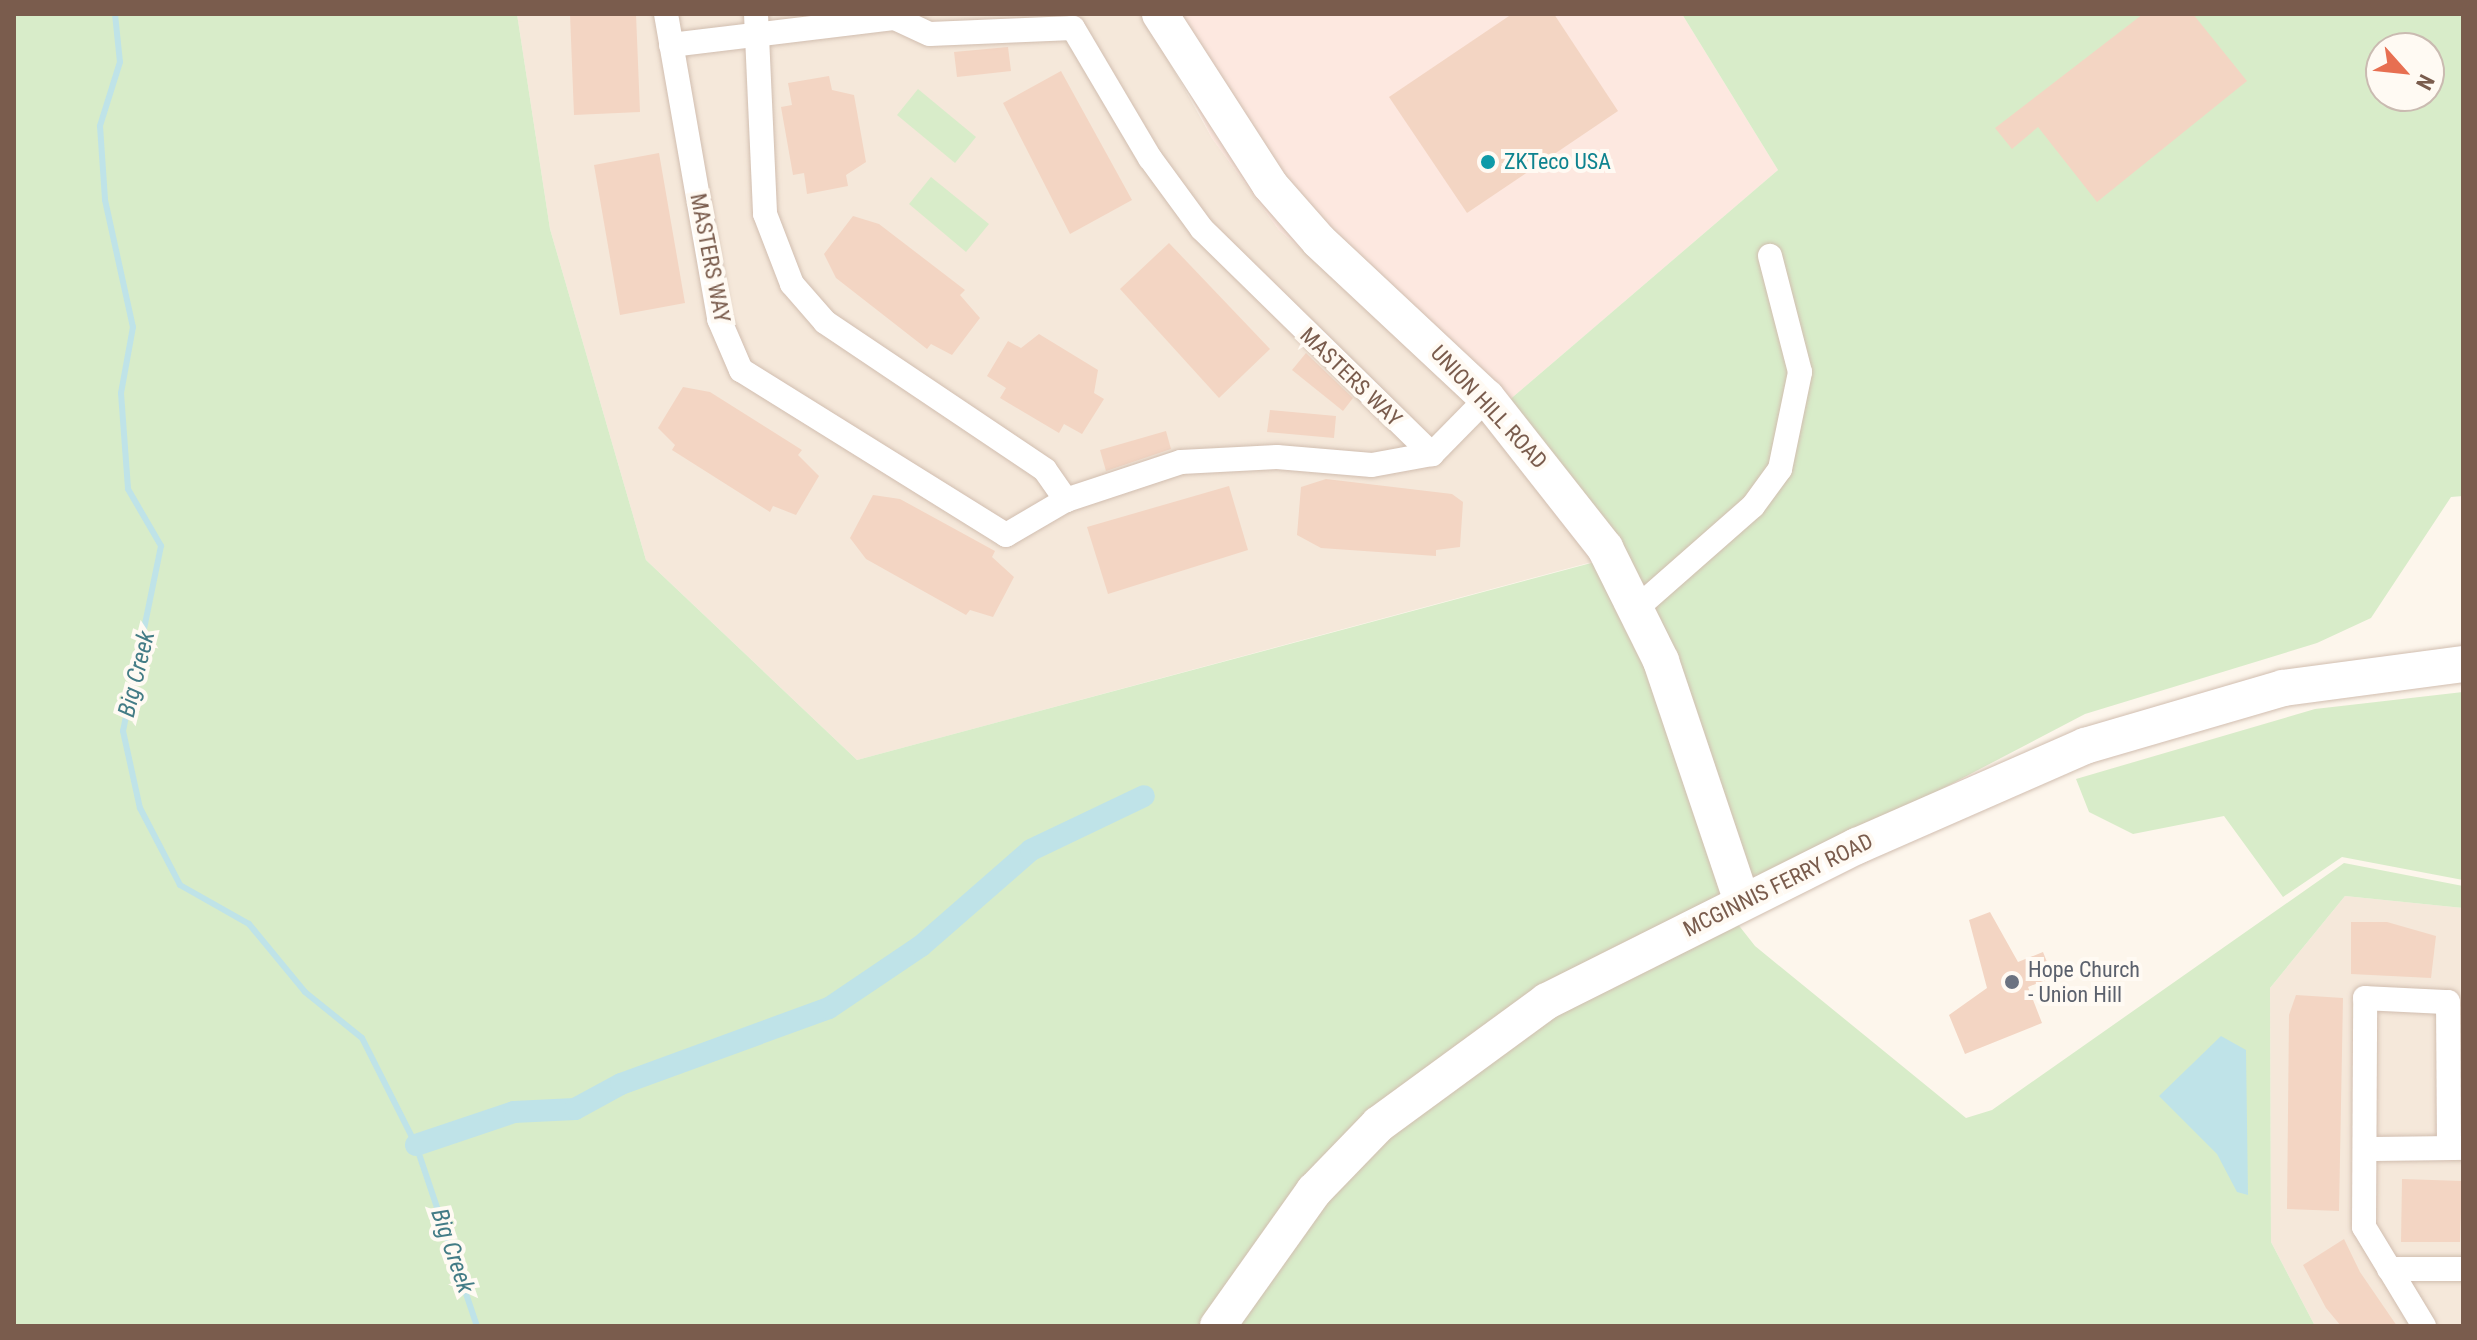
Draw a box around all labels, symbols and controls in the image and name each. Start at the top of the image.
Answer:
north arrow [2365,32,2445,112]
text: N [2411,71,2439,94]
place label: ZKTeco USA [1504,149,1611,175]
marker: ZKTeco USA [1479,153,1497,171]
street label: MASTERS WAY [685,191,735,325]
street label: MASTERS WAY [1295,322,1407,432]
street label: UNION HILL ROAD [1425,340,1553,474]
water label: Big Creek [112,628,162,720]
street label: MCGINNIS FERRY ROAD [1679,828,1877,942]
place label: Hope Church - Union Hill [2028,956,2140,1008]
marker: Hope Church - Union Hill [2003,973,2021,991]
water label: Big Creek [424,1205,480,1297]

